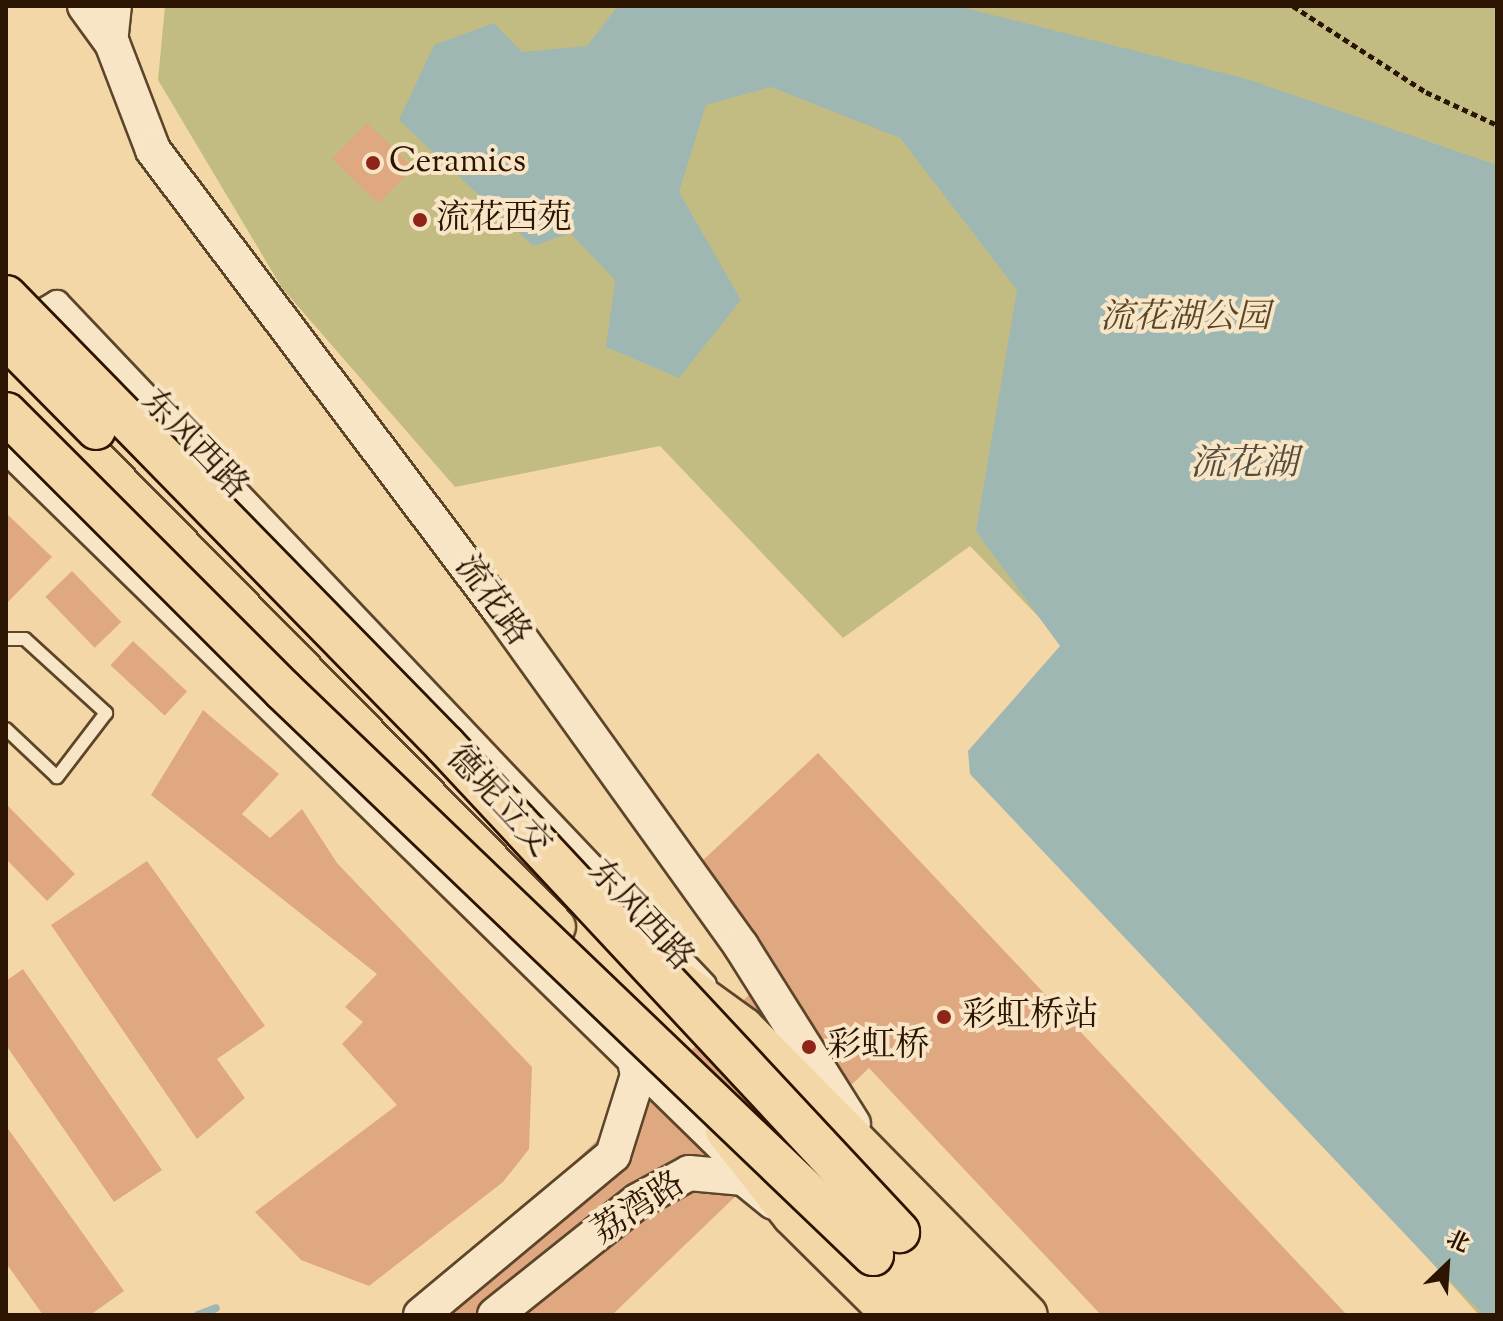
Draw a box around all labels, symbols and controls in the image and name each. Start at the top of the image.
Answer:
place label: Ceramics [389,143,526,183]
marker: Ceramics [364,154,382,172]
place label: 流花西苑 [436,200,572,240]
marker: 流花西苑 [411,211,429,229]
park label: 流花湖公园 [1100,299,1270,339]
street label: 东风西路 [132,382,256,508]
water label: 流花湖 [1190,444,1298,488]
street label: 流花路 [446,548,538,654]
street label: 德坭立交 [437,738,559,866]
street label: 东风西路 [579,852,701,980]
place label: 彩虹桥站 [962,997,1098,1037]
marker: 彩虹桥站 [933,1006,955,1028]
place label: 彩虹桥 [827,1027,929,1067]
marker: 彩虹桥 [798,1036,820,1058]
street label: 荔湾路 [585,1164,693,1254]
text: 北 [1440,1224,1474,1262]
north arrow [1407,1225,1487,1305]

